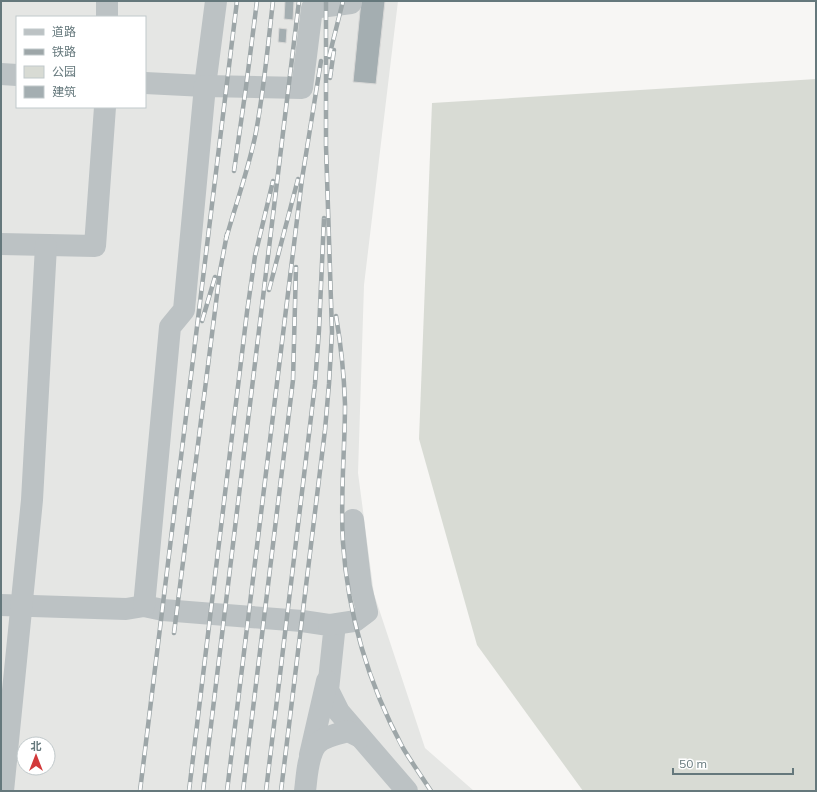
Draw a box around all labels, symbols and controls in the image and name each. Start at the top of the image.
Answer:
legend [16,16,146,108]
text: 道路 [52,24,76,39]
text: 铁路 [52,44,76,59]
text: 公园 [52,64,76,79]
text: 建筑 [52,84,76,99]
north arrow [16,736,56,776]
text: 北 [31,739,42,753]
scale bar [673,750,793,776]
text: 50 m [679,756,707,771]

